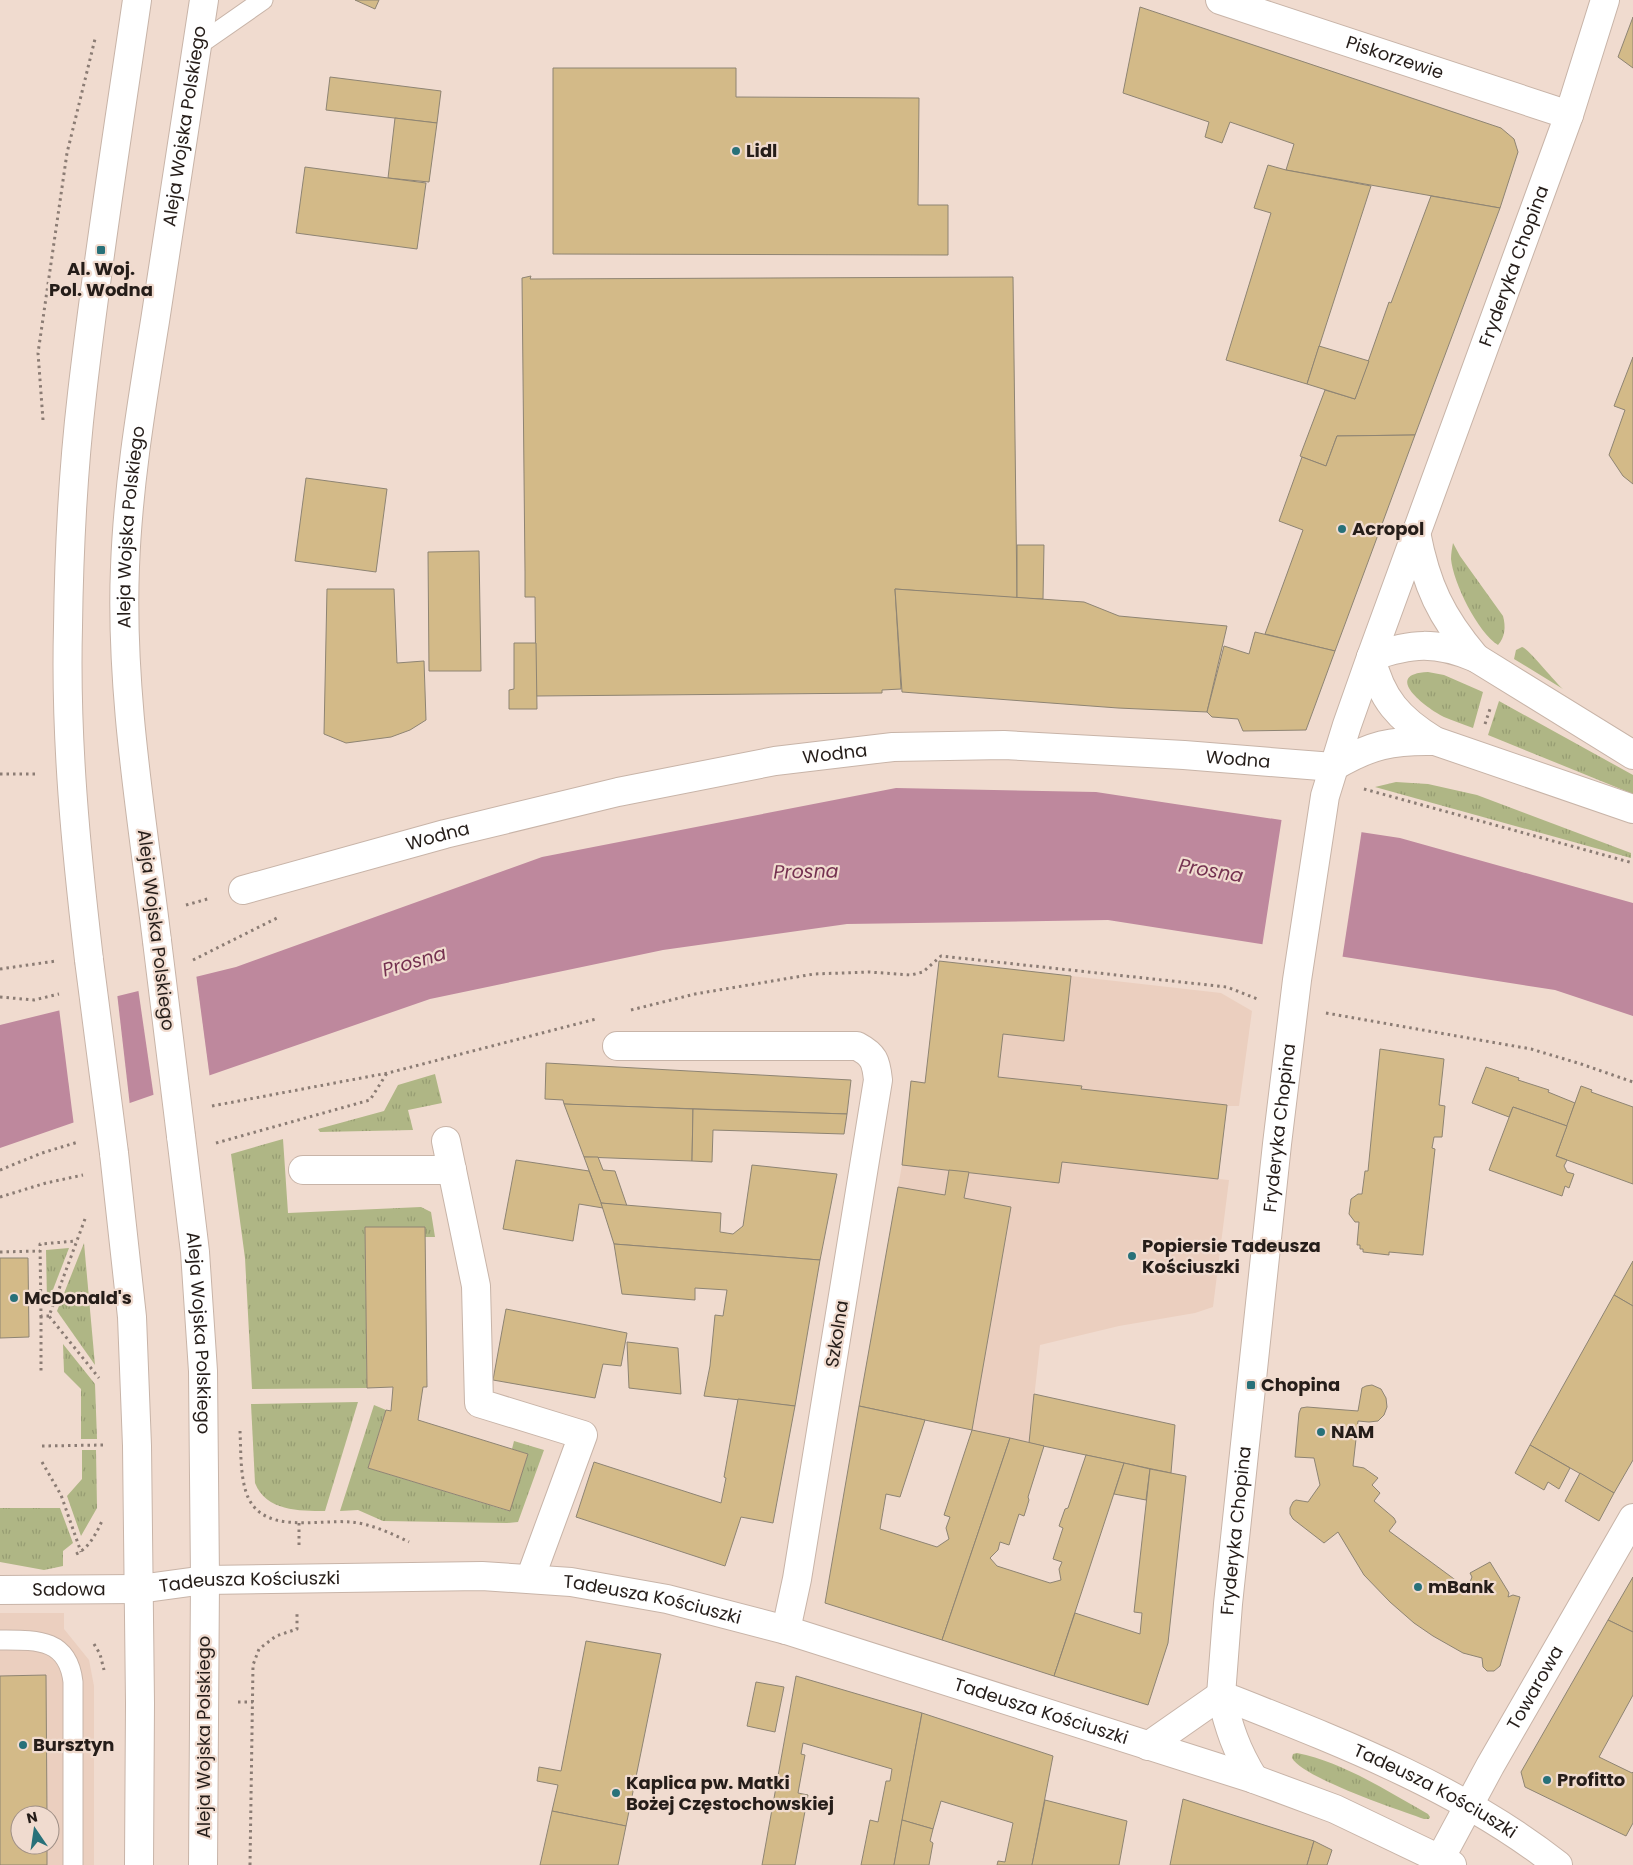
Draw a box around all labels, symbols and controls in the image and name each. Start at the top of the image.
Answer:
street label: Aleja Wojska Polskiego [156,24,212,228]
street label: Piskorzewie [1343,29,1447,85]
place label: Lidl [746,138,777,163]
marker: Lidl [730,145,742,157]
street label: Fryderyka Chopina [1473,182,1554,350]
marker: Al. Woj. Pol. Wodna [95,244,107,256]
place label: Al. Woj. Pol. Wodna [49,256,153,302]
street label: Aleja Wojska Polskiego [111,424,150,628]
place label: Acropol [1352,516,1424,541]
marker: Acropol [1336,523,1348,535]
street label: Wodna [801,737,869,770]
street label: Wodna [1205,744,1271,774]
street label: Wodna [403,815,472,856]
street label: Aleja Wojska Polskiego [132,828,181,1032]
water label: Prosna [1176,852,1246,889]
water label: Prosna [773,857,839,886]
water label: Prosna [379,939,449,983]
street label: Fryderyka Chopina [1257,1042,1301,1214]
street label: Aleja Wojska Polskiego [181,1230,217,1434]
place label: Popiersie Tadeusza Kościuszki [1142,1233,1321,1279]
marker: Popiersie Tadeusza Kościuszki [1126,1250,1138,1262]
place label: McDonald's [24,1285,132,1310]
marker: McDonald's [8,1292,20,1304]
street label: Szkolna [819,1299,854,1369]
place label: Chopina [1261,1372,1340,1397]
marker: Chopina [1245,1379,1257,1391]
place label: NAM [1331,1419,1374,1444]
marker: NAM [1315,1426,1327,1438]
street label: Fryderyka Chopina [1214,1445,1257,1616]
street label: Tadeusza Kościuszki [157,1565,340,1598]
street label: Tadeusza Kościuszki [563,1569,744,1630]
place label: mBank [1428,1574,1495,1599]
street label: Sadowa [32,1576,106,1602]
marker: mBank [1412,1581,1424,1593]
street label: Aleja Wojska Polskiego [191,1636,216,1838]
street label: Towarowa [1501,1641,1569,1734]
street label: Tadeusza Kościuszki [951,1671,1131,1750]
place label: Bursztyn [33,1732,115,1757]
street label: Tadeusza Kościuszki [1350,1737,1522,1844]
marker: Bursztyn [17,1739,29,1751]
place label: Profitto [1557,1767,1625,1792]
place label: Kaplica pw. Matki Bożej Częstochowskiej [626,1770,834,1816]
marker: Profitto [1541,1774,1553,1786]
marker: Kaplica pw. Matki Bożej Częstochowskiej [610,1787,622,1799]
north arrow [10,1805,60,1855]
text: N [25,1806,39,1828]

